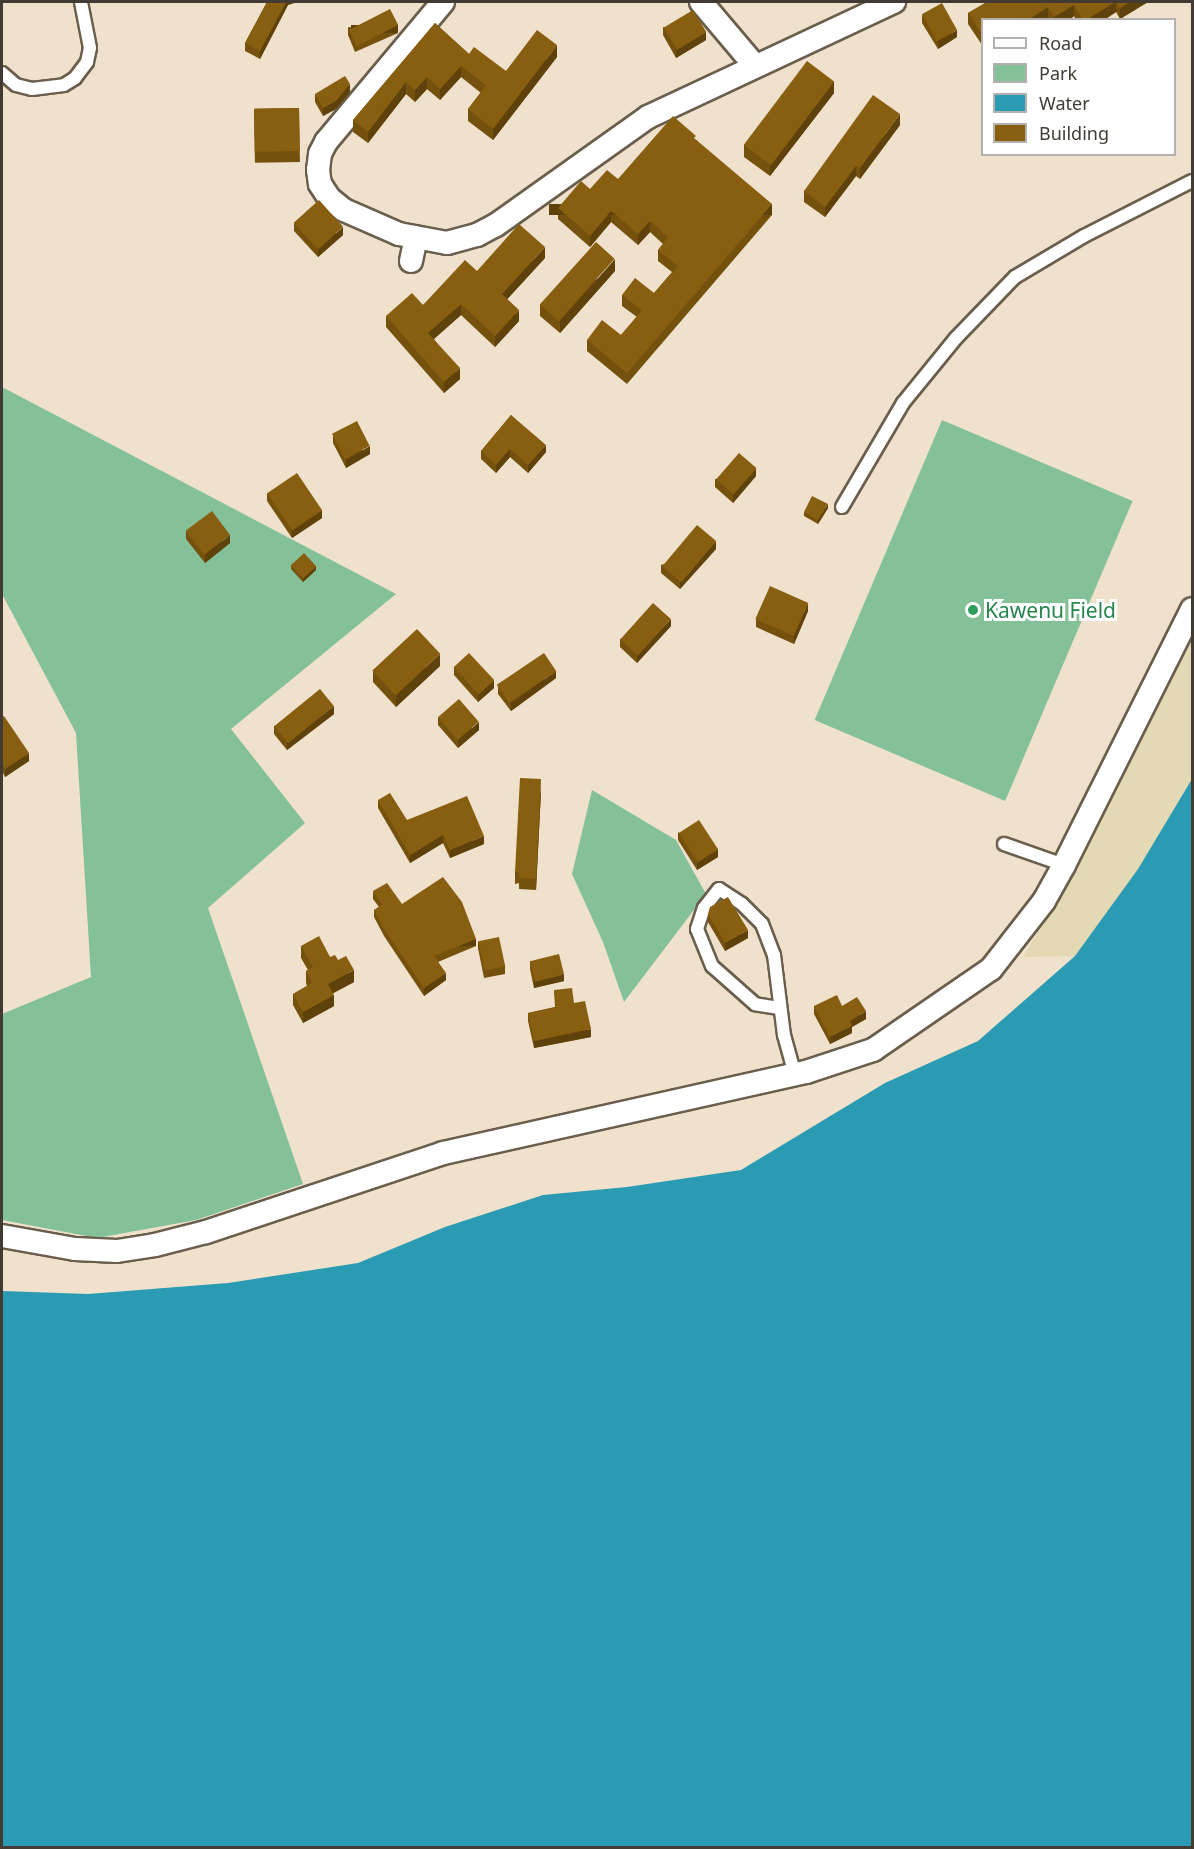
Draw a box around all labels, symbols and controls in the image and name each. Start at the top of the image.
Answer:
legend [981,18,1176,156]
text: Road [1039,31,1082,55]
text: Park [1039,61,1077,85]
text: Water [1039,91,1090,115]
text: Building [1039,121,1109,145]
place label: Kawenu Field [985,597,1116,623]
marker: Kawenu Field [966,603,980,617]

